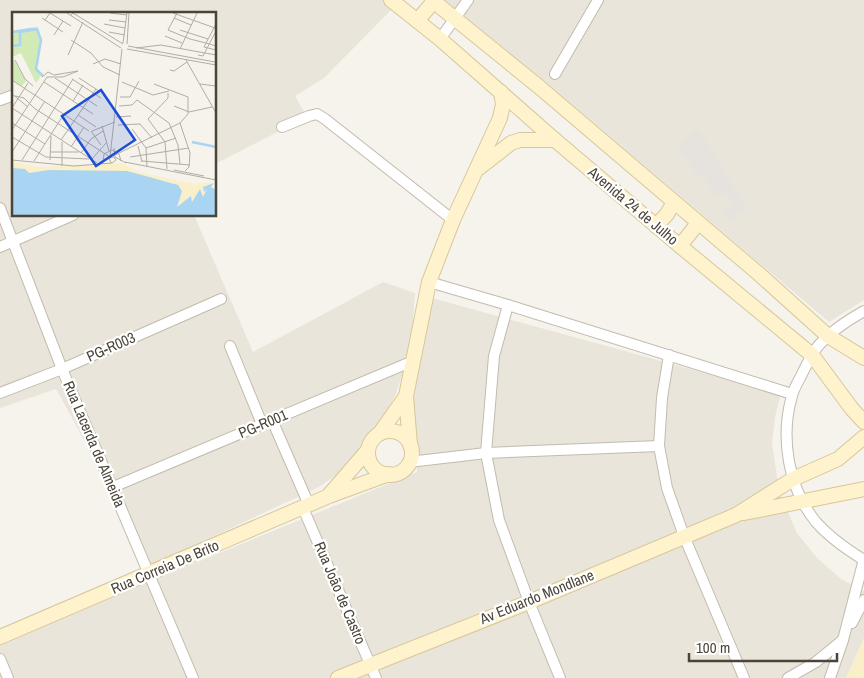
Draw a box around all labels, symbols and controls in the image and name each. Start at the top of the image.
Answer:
inset map [12,12,216,216]
street label: Avenida 24 de Julho [583,161,683,250]
street label: PG-R003 [83,326,139,367]
street label: Rua Lacerda de Almeida [58,377,131,510]
street label: PG-R001 [235,404,291,443]
street label: Rua Correia De Brito [108,534,222,599]
street label: Rua João de Castro [309,538,372,647]
street label: Av Eduardo Mondlane [476,564,597,629]
scale bar [689,630,836,662]
text: 100 m [696,637,730,658]

